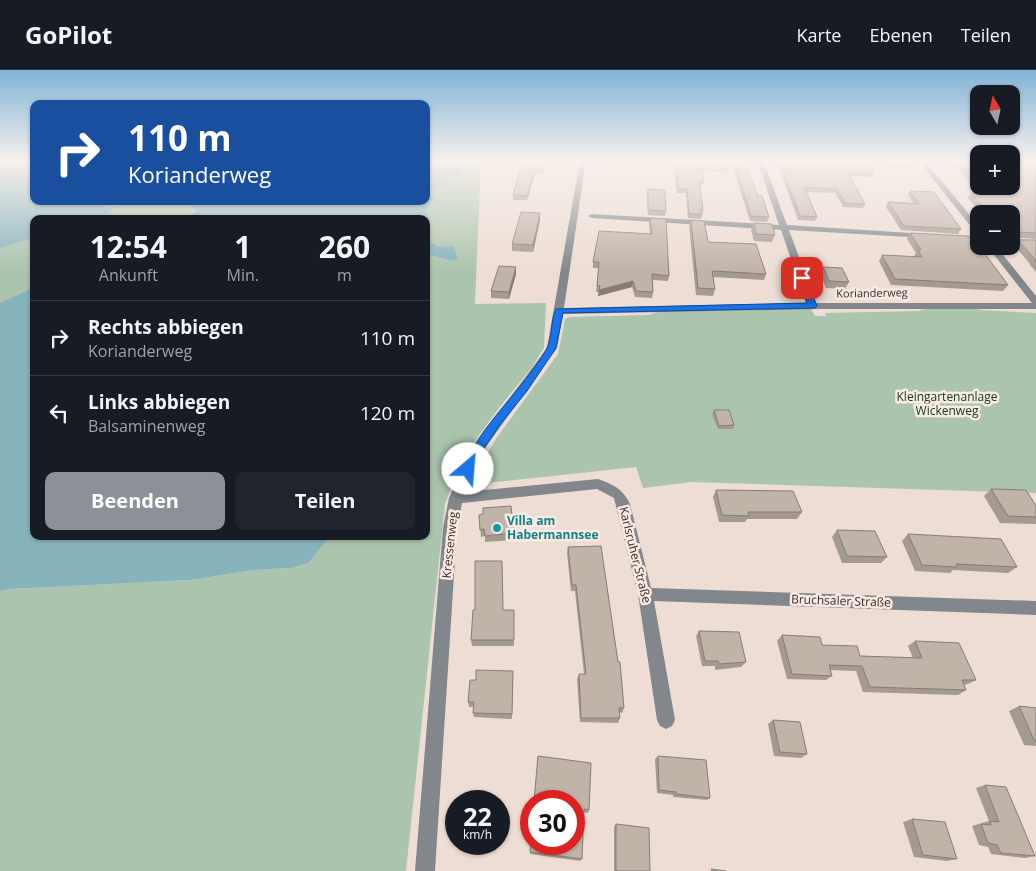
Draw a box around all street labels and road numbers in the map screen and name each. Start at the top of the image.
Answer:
street label: Korianderweg [836,284,908,301]
street label: Karlsruher Straße [615,505,656,605]
street label: Kressenweg [438,510,462,579]
street label: Bruchsaler Straße [791,590,892,611]

